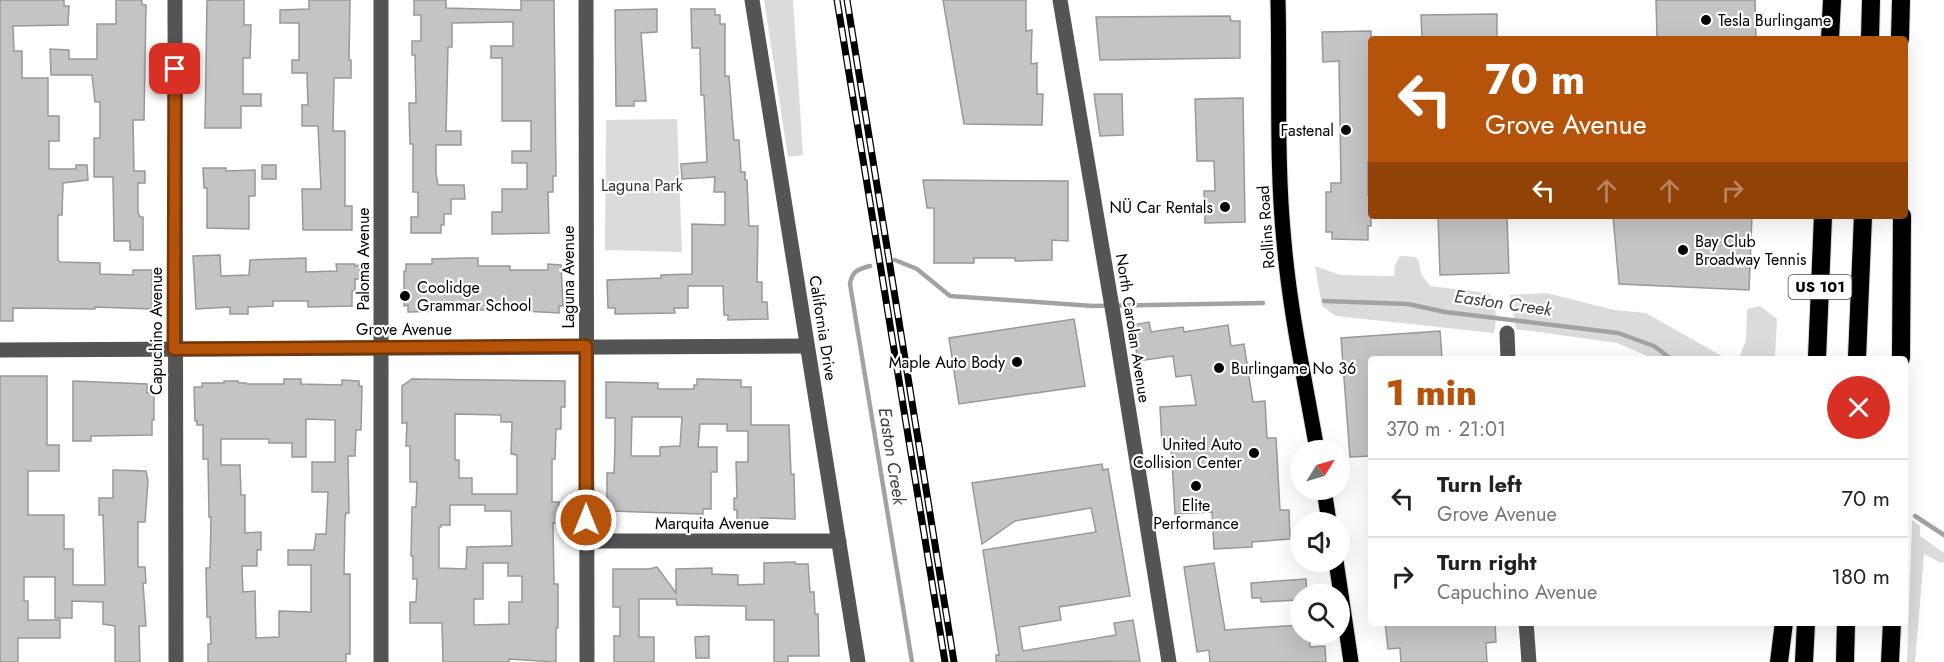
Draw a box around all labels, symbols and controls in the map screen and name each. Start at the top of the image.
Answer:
place label: Tesla Burlingame [1718,9,1831,32]
marker: Tesla Burlingame [1699,13,1713,27]
pin [149,43,200,94]
text: 70 m [1485,49,1585,110]
icon: arrive [158,52,191,85]
icon: left [1386,60,1464,138]
text: Grove Avenue [1485,105,1647,144]
place label: Fastenal [1280,119,1334,142]
marker: Fastenal [1339,123,1353,137]
park label: Laguna Park [601,174,684,197]
icon: left [1527,174,1560,207]
icon: ahead [1590,174,1623,207]
icon: ahead [1653,174,1686,207]
icon: right [1716,174,1749,207]
street label: Rollins Road [1252,185,1280,269]
place label: NÜ Car Rentals [1110,196,1213,219]
marker: NÜ Car Rentals [1218,200,1232,214]
street label: Paloma Avenue [352,207,375,311]
street label: Laguna Avenue [557,225,580,329]
place label: Bay Club Broadway Tennis [1695,230,1807,271]
marker: Bay Club Broadway Tennis [1676,243,1690,257]
street label: North Carolan Avenue [1110,252,1156,404]
street label: Capuchino Avenue [145,267,168,395]
street label: California Drive [803,274,843,382]
road number: US 101 [1788,275,1852,299]
place label: Coolidge Grammar School [417,276,532,317]
water label: Easton Creek [1453,283,1555,323]
marker: Coolidge Grammar School [398,289,412,303]
street label: Grove Avenue [356,318,452,341]
place label: Maple Auto Body [889,351,1006,374]
marker: Maple Auto Body [1010,355,1024,369]
place label: Burlingame No 36 [1231,357,1356,380]
marker: Burlingame No 36 [1212,361,1226,375]
text: 1 min [1386,366,1477,418]
button: close [1827,376,1890,439]
water label: Easton Creek [871,405,913,508]
text: 370 m · 21:01 [1386,415,1506,444]
place label: United Auto Collision Center [1133,433,1243,474]
north arrow [1290,440,1350,500]
map controls [1290,440,1350,644]
marker: United Auto Collision Center [1247,446,1261,460]
text: Turn left [1437,468,1522,500]
marker: Elite Performance [1189,479,1203,493]
icon: left [1386,482,1419,515]
text: 70 m [1841,482,1890,514]
position arrow [554,488,618,552]
place label: Elite Performance [1153,494,1239,535]
text: Grove Avenue [1437,500,1557,529]
street label: Marquita Avenue [655,512,769,535]
button: sound [1290,512,1350,572]
text: Turn right [1437,546,1537,578]
icon: right [1386,560,1419,593]
text: 180 m [1831,560,1890,592]
text: Capuchino Avenue [1437,578,1597,607]
button: search [1290,584,1350,644]

